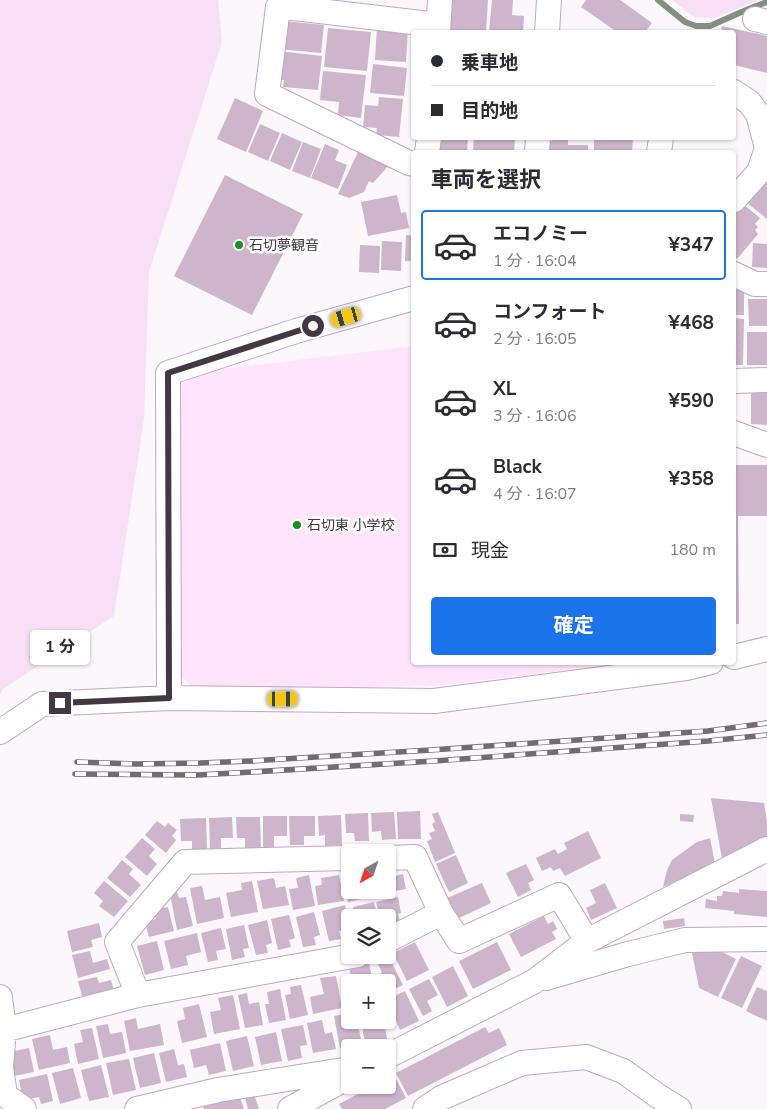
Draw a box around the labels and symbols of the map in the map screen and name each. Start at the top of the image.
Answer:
place label: 石切夢観音 [249,236,319,255]
marker: 石切夢観音 [233,239,245,251]
car [329,306,362,328]
route start [302,315,324,337]
place label: 石切東 小学校 [307,516,395,535]
marker: 石切東 小学校 [291,519,303,531]
callout: 1 分 [30,630,90,666]
route end [49,692,71,714]
car [268,692,298,707]
north arrow [341,844,396,899]

